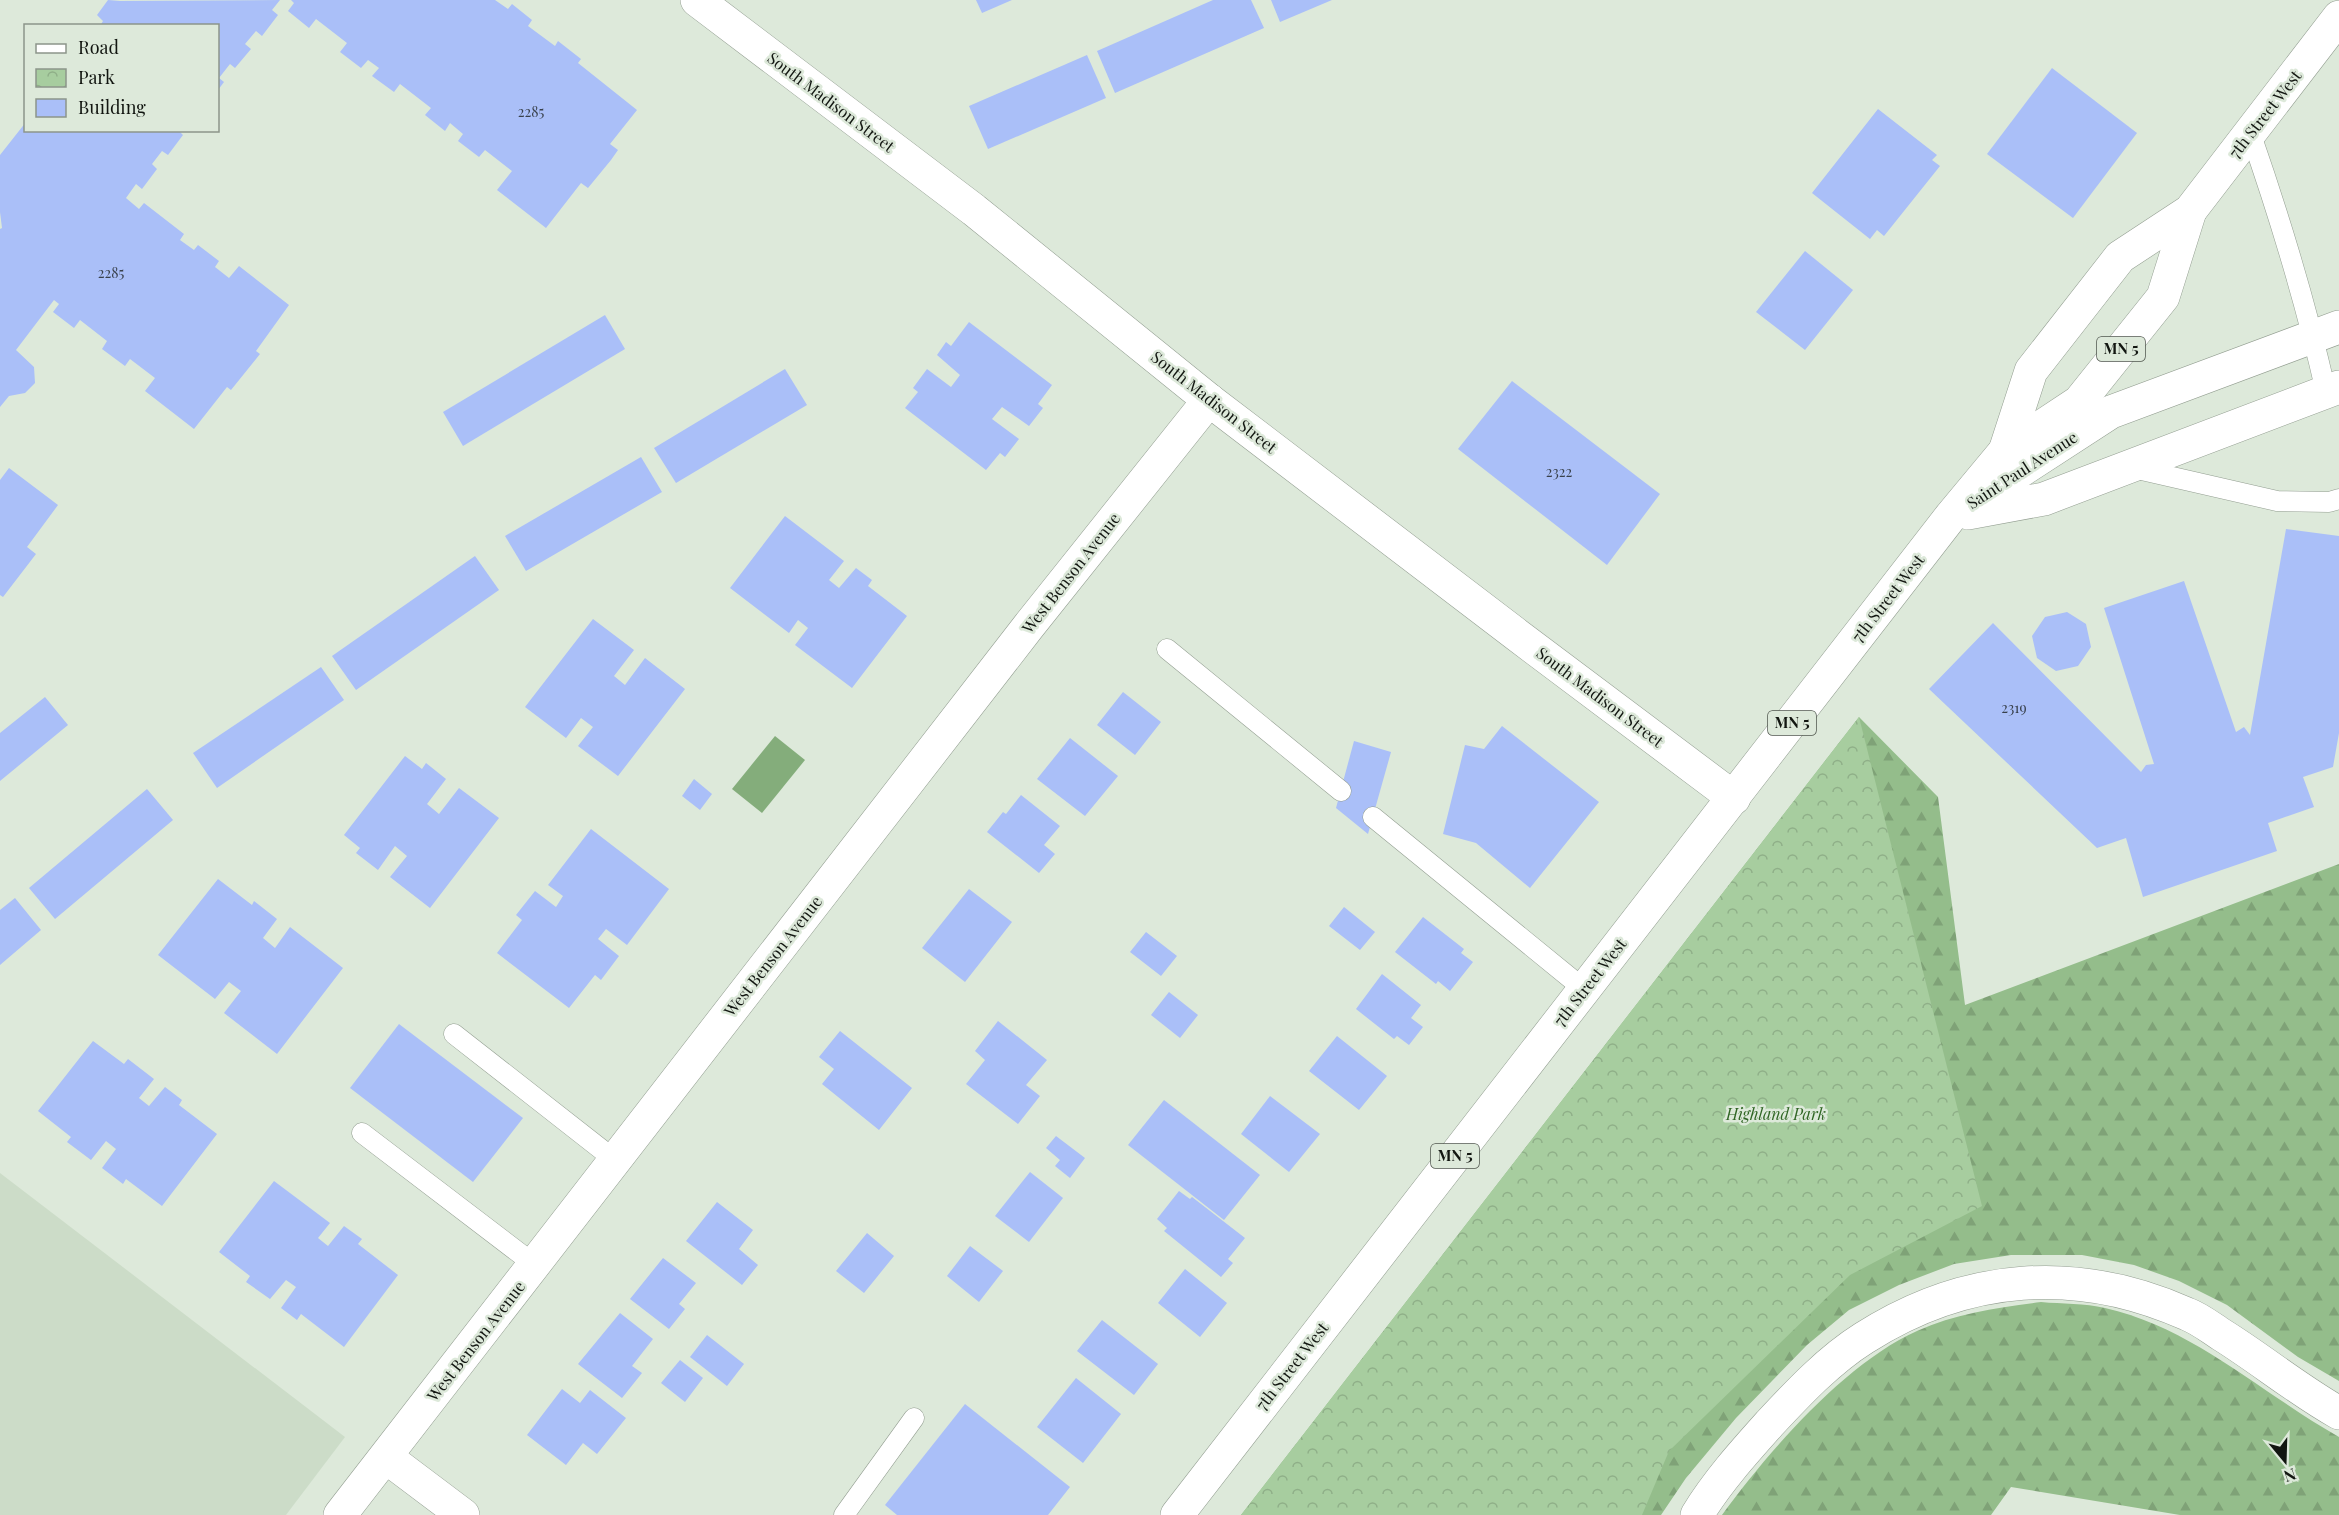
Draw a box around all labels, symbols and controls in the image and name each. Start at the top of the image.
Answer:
legend [24,24,219,132]
text: Road [78,35,119,59]
street label: South Madison Street [763,47,899,157]
text: Park [78,65,115,89]
street label: 7th Street West [2224,65,2306,162]
text: Building [78,95,146,119]
house number: 2285 [518,102,544,121]
house number: 2285 [98,263,124,282]
road number: MN 5 [2097,337,2145,361]
street label: South Madison Street [1147,346,1282,457]
street label: Saint Paul Avenue [1963,426,2081,513]
house number: 2322 [1546,462,1573,481]
street label: West Benson Avenue [1016,508,1124,638]
street label: 7th Street West [1847,549,1929,646]
street label: South Madison Street [1532,642,1668,752]
house number: 2319 [2001,698,2027,717]
road number: MN 5 [1768,711,1816,735]
street label: West Benson Avenue [718,891,826,1021]
street label: 7th Street West [1549,933,1631,1030]
park label: Highland Park [1725,1103,1826,1124]
road number: MN 5 [1431,1144,1479,1168]
street label: West Benson Avenue [421,1276,529,1406]
street label: 7th Street West [1251,1317,1333,1414]
north arrow [2255,1431,2315,1491]
text: N [2281,1464,2299,1488]

